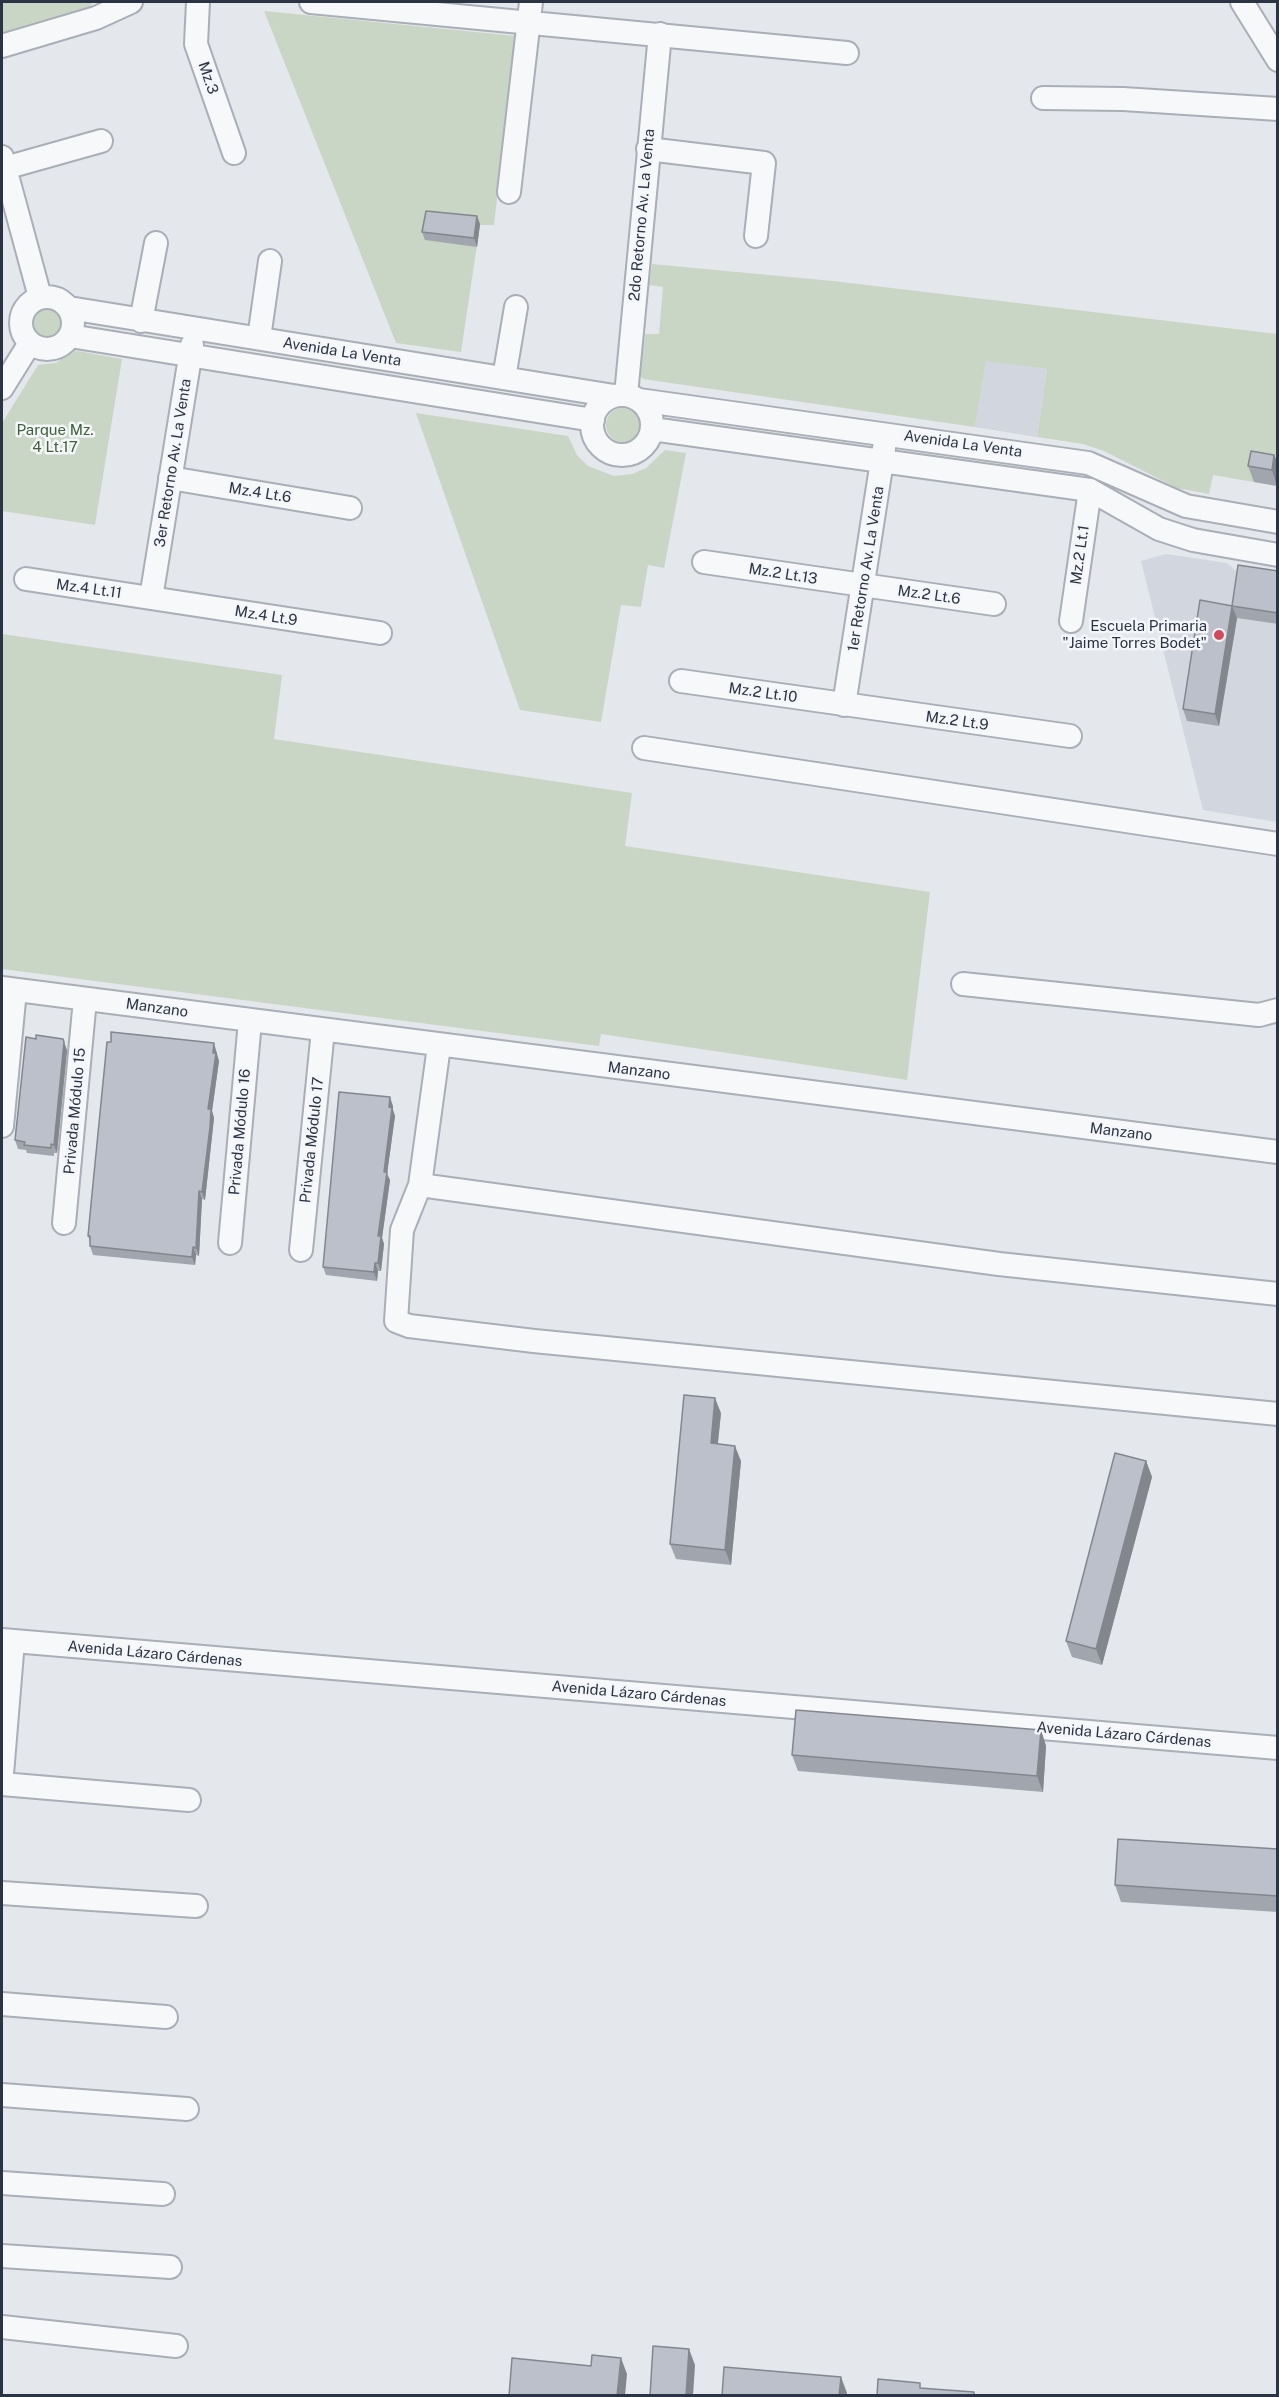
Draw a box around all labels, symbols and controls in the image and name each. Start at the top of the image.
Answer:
street label: Mz.3 [194,59,222,97]
street label: 2do Retorno Av. La Venta [625,128,659,302]
street label: Avenida La Venta [282,334,402,370]
street label: 3er Retorno Av. La Venta [151,377,195,549]
park label: Parque Mz. 4 Lt.17 [16,421,94,456]
street label: Avenida La Venta [903,427,1023,461]
street label: Mz.4 Lt.6 [227,479,293,507]
street label: 1er Retorno Av. La Venta [844,485,888,653]
street label: Mz.2 Lt.1 [1067,524,1093,586]
street label: Mz.2 Lt.13 [747,560,819,588]
street label: Mz.4 Lt.11 [55,575,123,603]
street label: Mz.2 Lt.6 [896,582,962,608]
street label: Mz.4 Lt.9 [233,602,299,630]
place label: Escuela Primaria "Jaime Torres Bodet" [1062,617,1207,652]
marker: Escuela Primaria "Jaime Torres Bodet" [1212,628,1226,642]
street label: Mz.2 Lt.10 [728,679,798,707]
street label: Mz.2 Lt.9 [924,708,990,734]
street label: Manzano [125,995,189,1021]
street label: Privada Módulo 15 [60,1047,90,1175]
street label: Manzano [607,1058,671,1084]
street label: Privada Módulo 16 [226,1068,254,1196]
street label: Privada Módulo 17 [296,1076,328,1204]
street label: Manzano [1089,1119,1153,1145]
street label: Avenida Lázaro Cárdenas [67,1637,243,1671]
street label: Avenida Lázaro Cárdenas [551,1677,727,1711]
street label: Avenida Lázaro Cárdenas [1036,1718,1212,1752]

